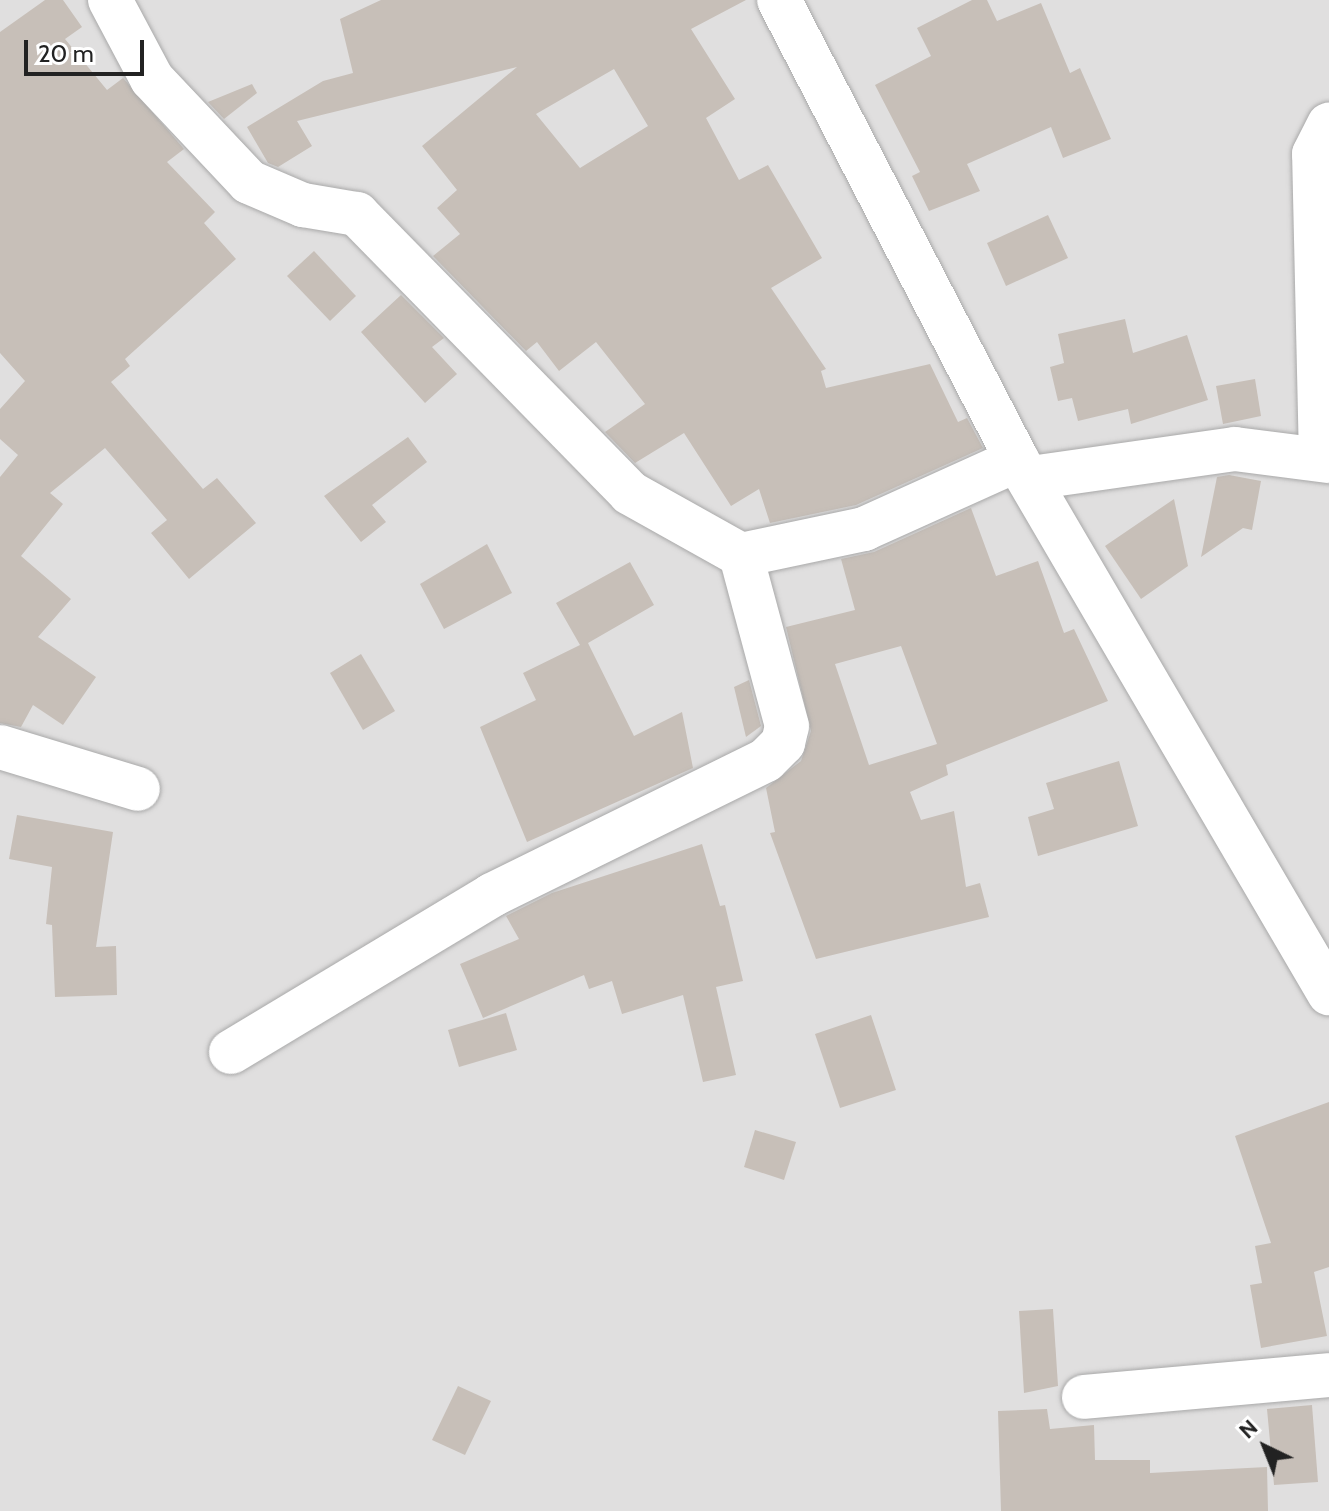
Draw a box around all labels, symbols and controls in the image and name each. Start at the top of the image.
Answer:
scale bar [28,24,148,74]
text: 20 m [38,39,94,68]
north arrow [1225,1407,1305,1487]
text: N [1233,1414,1263,1444]

